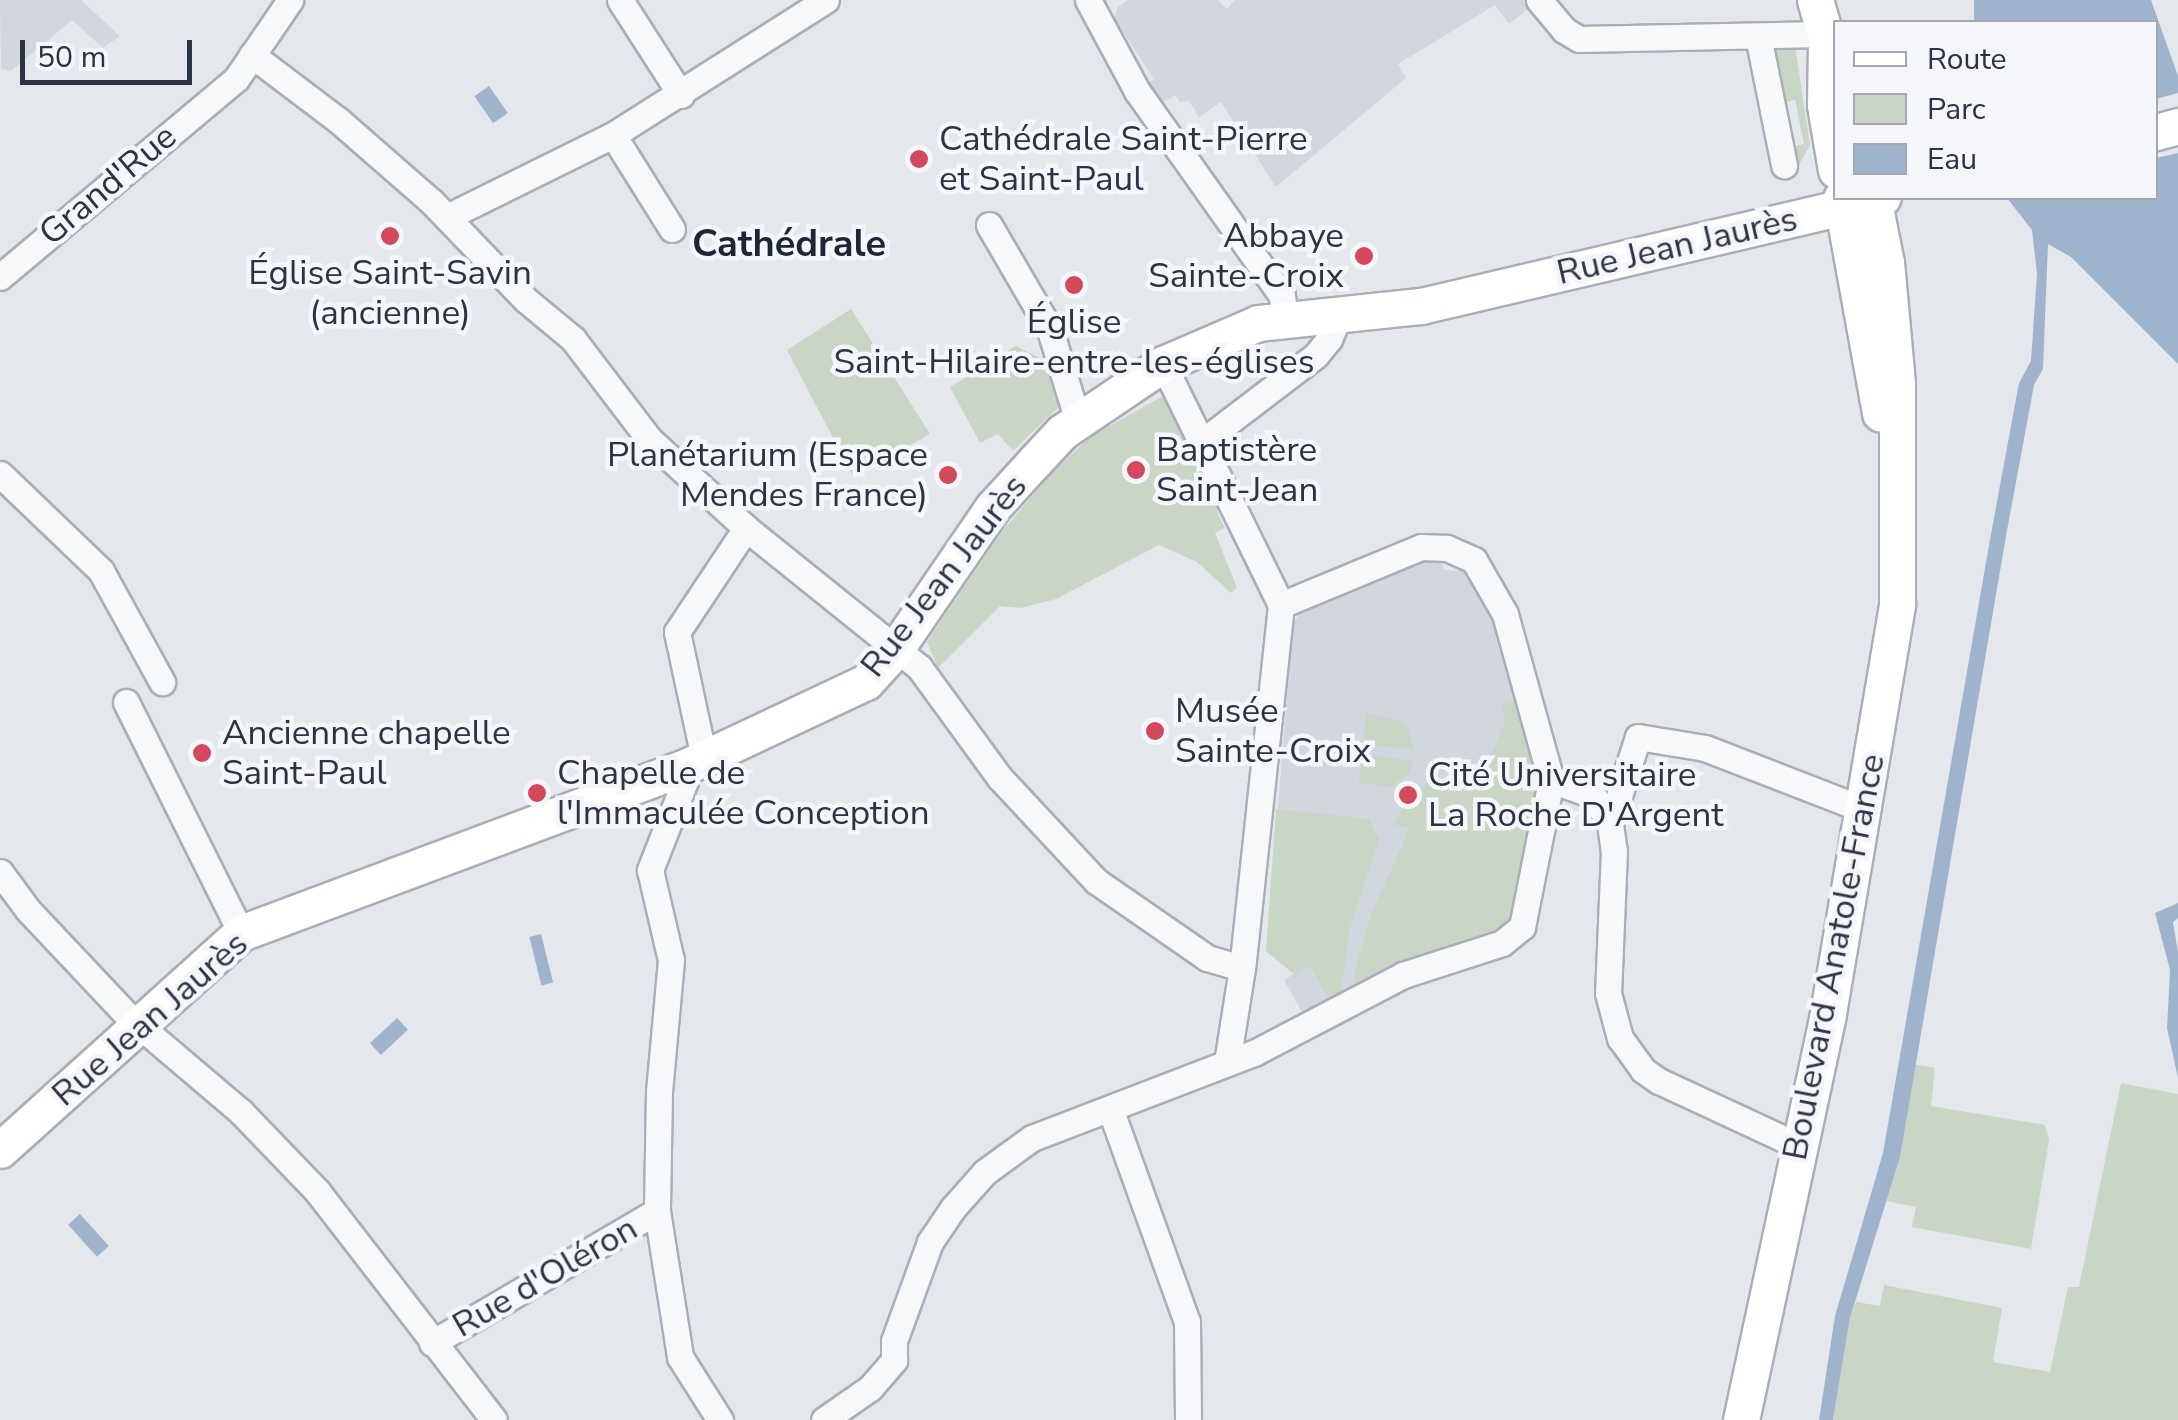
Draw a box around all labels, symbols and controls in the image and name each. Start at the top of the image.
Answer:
scale bar [25,20,198,82]
legend [1833,20,2158,200]
text: 50 m [37,37,106,78]
text: Route [1927,39,2007,80]
text: Parc [1927,89,1986,130]
street label: Grand'Rue [31,116,185,254]
place label: Cathédrale Saint-Pierre et Saint-Paul [939,118,1308,200]
text: Eau [1927,139,1977,180]
marker: Cathédrale Saint-Pierre et Saint-Paul [908,148,930,170]
street label: Rue Jean Jaurès [1553,198,1801,294]
place label: Abbaye Sainte-Croix [1148,215,1344,297]
district label: Cathédrale [692,221,886,267]
marker: Église Saint-Savin (ancienne) [379,225,401,247]
marker: Abbaye Sainte-Croix [1353,245,1375,267]
place label: Église Saint-Savin (ancienne) [248,252,532,334]
marker: Église Saint-Hilaire-entre-les-églises [1063,274,1085,296]
place label: Église Saint-Hilaire-entre-les-églises [833,301,1315,383]
place label: Baptistère Saint-Jean [1156,429,1318,511]
place label: Planétarium (Espace Mendes France) [607,434,928,516]
marker: Baptistère Saint-Jean [1125,459,1147,481]
marker: Planétarium (Espace Mendes France) [937,464,959,486]
street label: Rue Jean Jaurès [852,466,1036,686]
place label: Musée Sainte-Croix [1175,690,1371,772]
place label: Ancienne chapelle Saint-Paul [222,712,511,794]
marker: Musée Sainte-Croix [1144,720,1166,742]
marker: Ancienne chapelle Saint-Paul [191,742,213,764]
street label: Boulevard Anatole-France [1774,750,1894,1164]
place label: Chapelle de l'Immaculée Conception [557,752,930,834]
place label: Cité Universitaire La Roche D'Argent [1428,754,1724,836]
marker: Chapelle de l'Immaculée Conception [526,782,548,804]
marker: Cité Universitaire La Roche D'Argent [1397,784,1419,806]
street label: Rue Jean Jaurès [44,923,256,1115]
street label: Rue d'Oléron [445,1207,645,1347]

